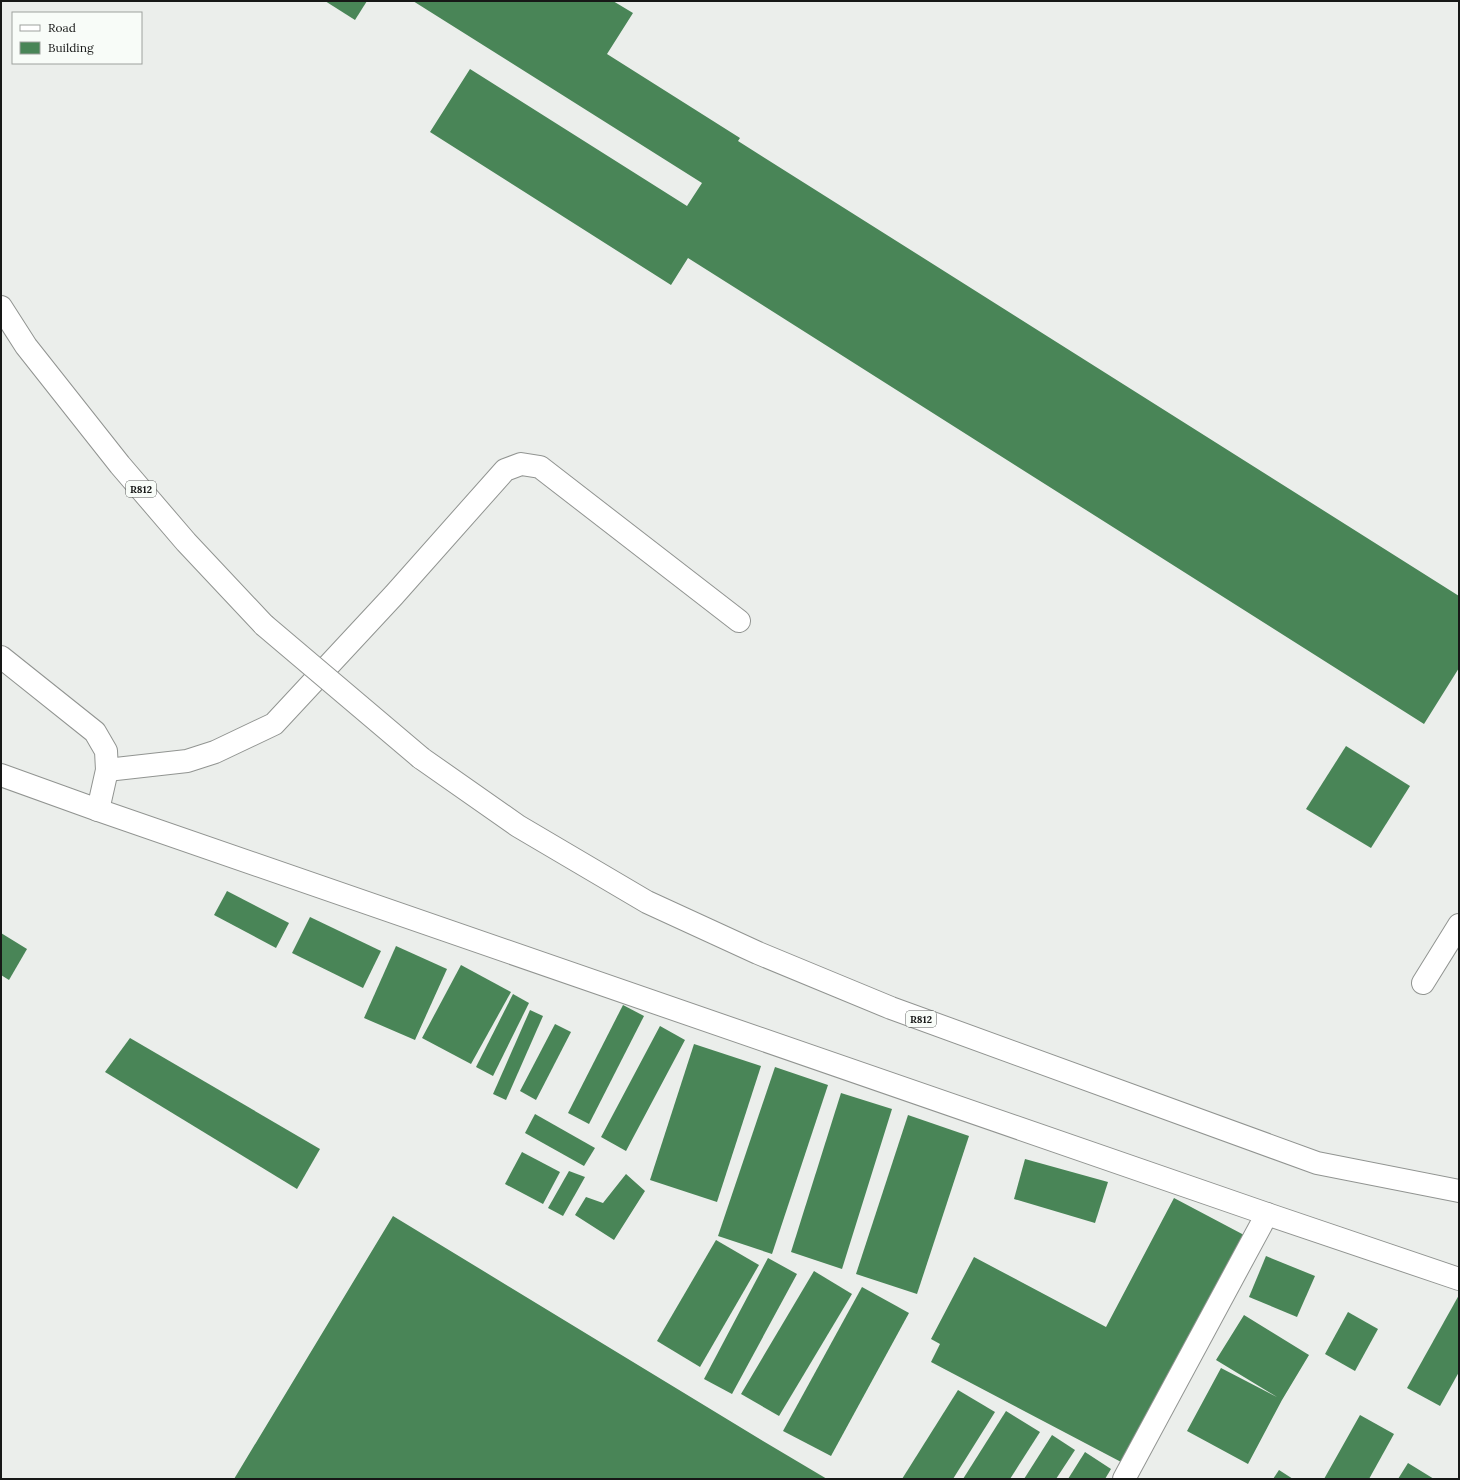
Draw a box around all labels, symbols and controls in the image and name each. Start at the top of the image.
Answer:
legend [12,12,142,64]
text: Road [48,20,76,35]
text: Building [48,40,94,55]
road number: R812 [126,481,156,497]
road number: R812 [906,1011,936,1027]

